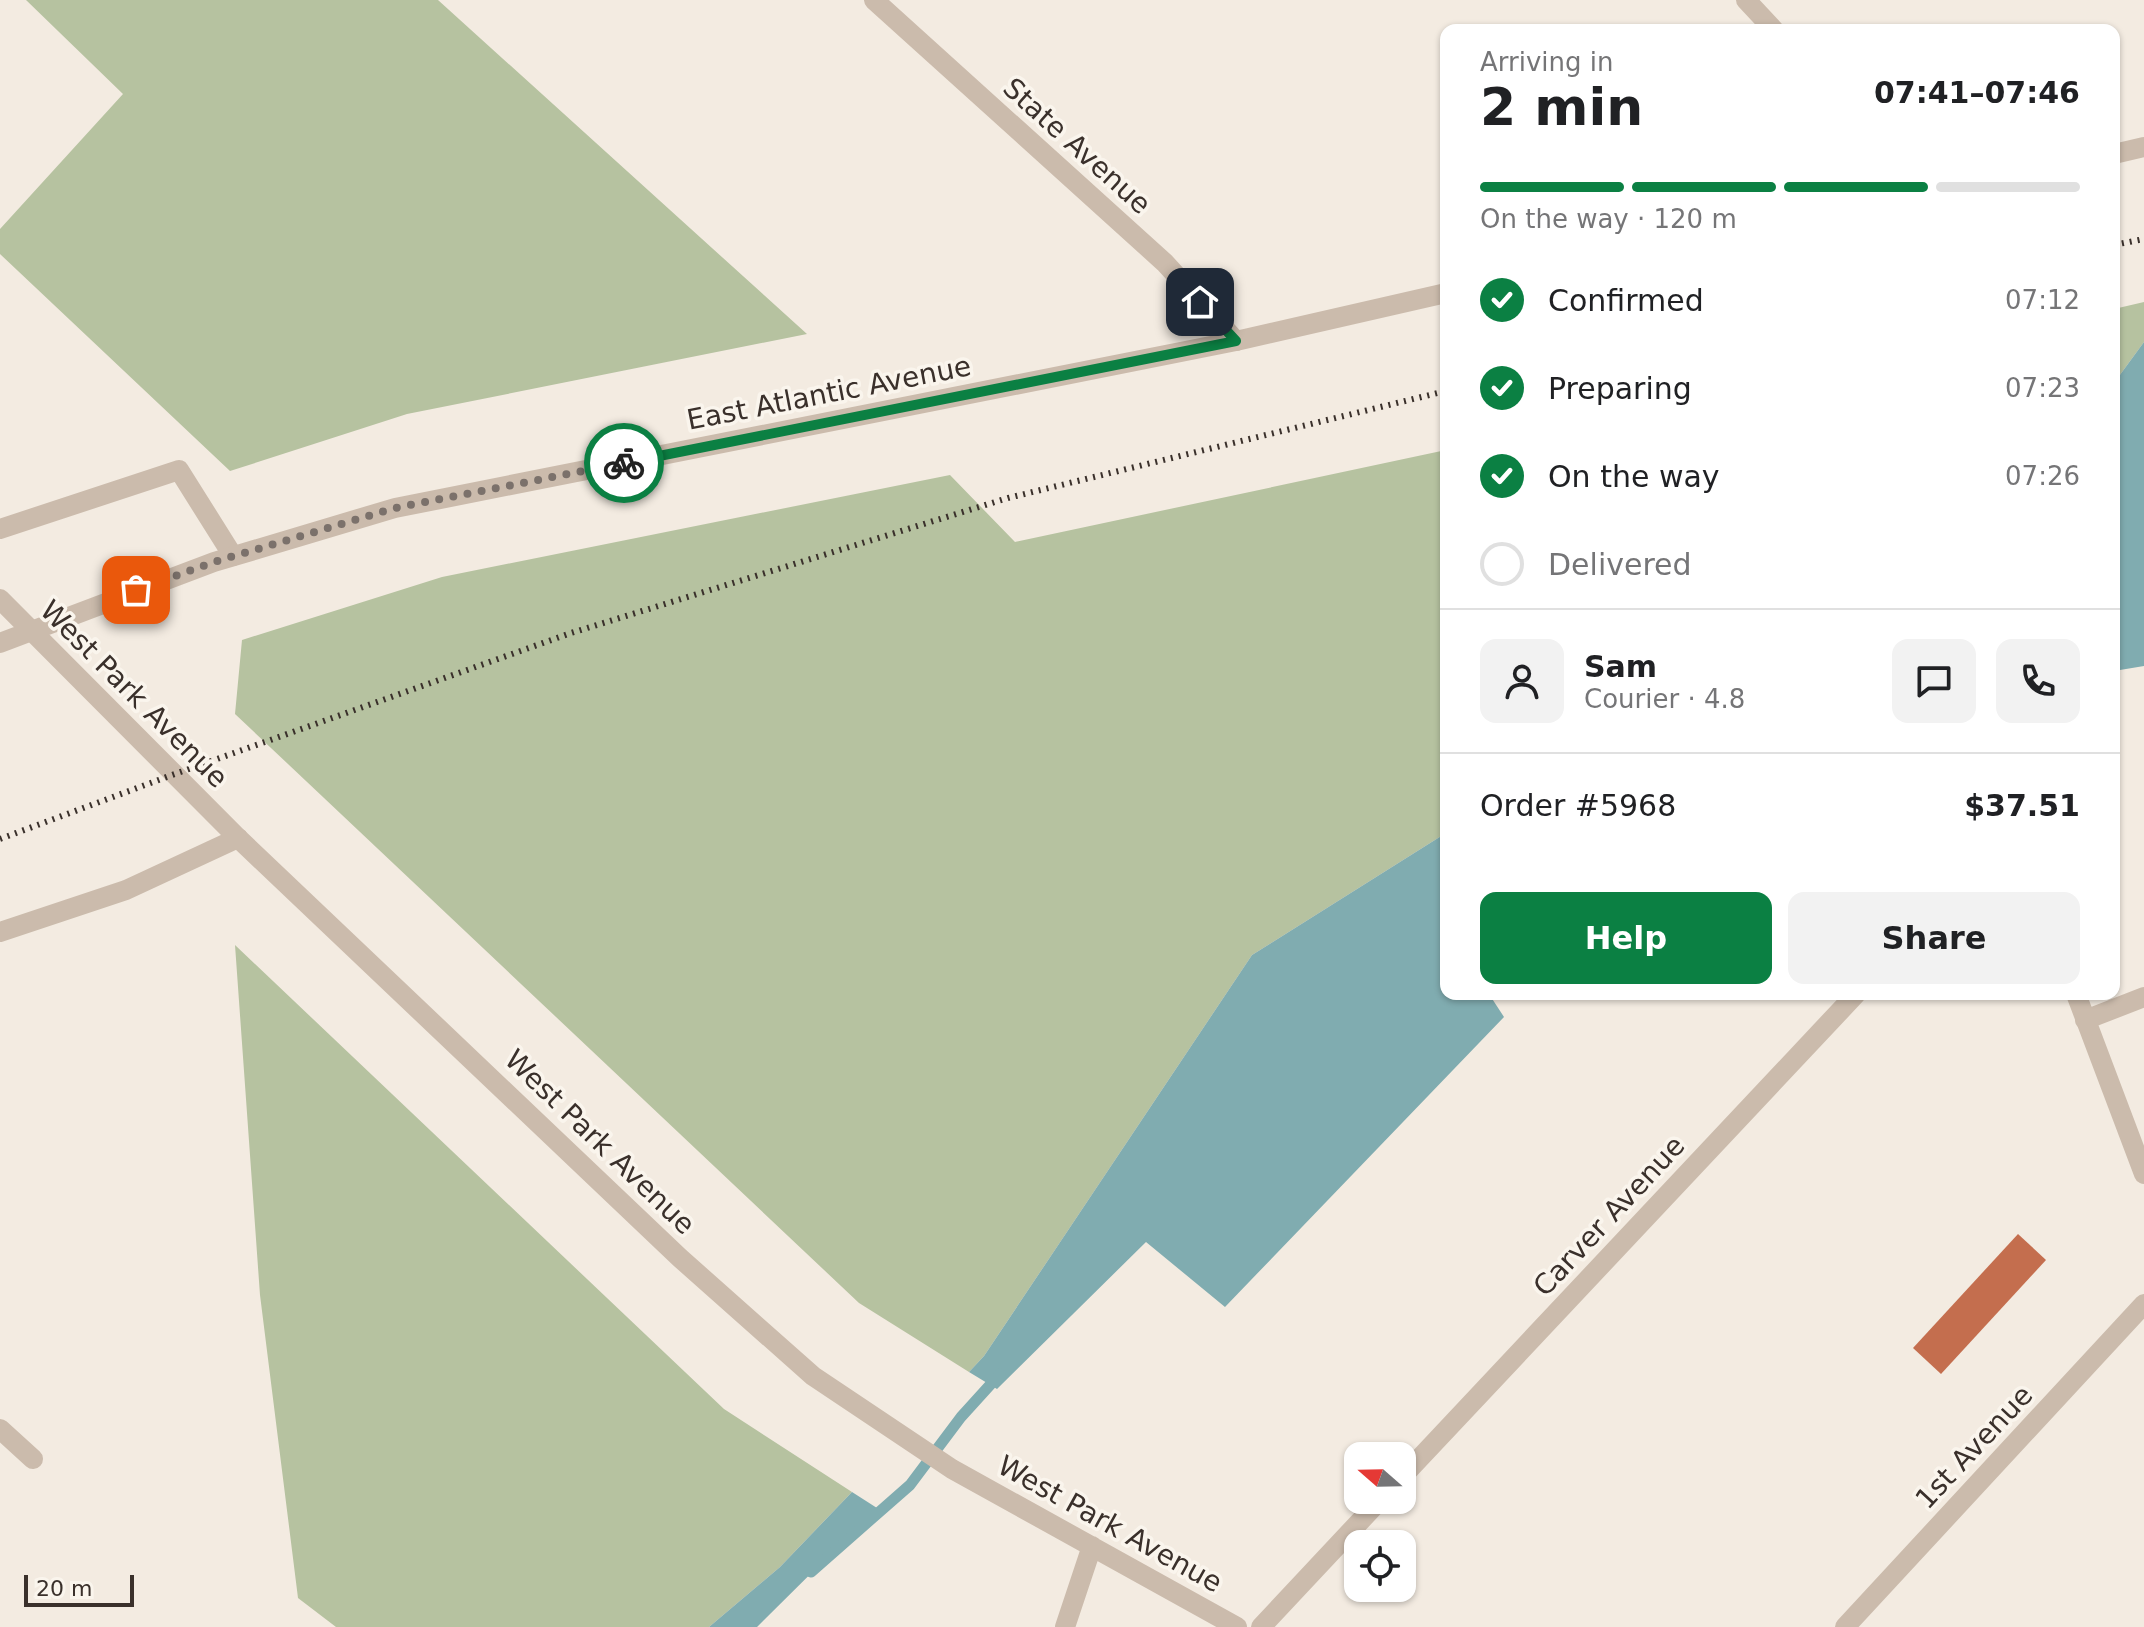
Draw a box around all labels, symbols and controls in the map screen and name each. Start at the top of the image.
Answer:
text: Arriving in [1480,47,1614,77]
street label: State Avenue [996,71,1158,221]
text: 07:41–07:46 [1874,75,2080,110]
text: 2 min [1480,77,1643,137]
text: On the way · 120 m [1480,204,1737,234]
pin [1166,268,1234,336]
icon: check [1480,278,1524,322]
icon: home [1178,280,1222,324]
text: Confirmed [1548,283,1704,318]
text: 07:12 [2005,285,2080,315]
street label: East Atlantic Avenue [684,349,974,437]
icon: check [1480,366,1524,410]
text: Preparing [1548,371,1692,406]
text: 07:23 [2005,373,2080,403]
courier [584,423,664,503]
icon: bike [602,441,646,485]
icon: check [1480,454,1524,498]
text: On the way [1548,459,1720,494]
text: 07:26 [2005,461,2080,491]
text: Delivered [1548,547,1692,582]
pin [102,556,170,624]
icon: bag [114,568,158,612]
street label: West Park Avenue [34,594,234,794]
button: person [1480,639,1564,723]
button: chat [1892,639,1976,723]
button: phone [1996,639,2080,723]
text: Sam [1584,649,1657,684]
text: Courier · 4.8 [1584,684,1745,714]
text: Order #5968 [1480,788,1676,823]
text: $37.51 [1964,788,2080,823]
button: Help [1480,892,1772,984]
button: Share [1788,892,2080,984]
street label: West Park Avenue [498,1043,702,1241]
street label: Carver Avenue [1527,1129,1691,1303]
street label: 1st Avenue [1909,1379,2039,1515]
north arrow [1344,1442,1416,1514]
map controls [1344,1442,1416,1602]
street label: West Park Avenue [992,1449,1228,1599]
button: locate [1344,1530,1416,1602]
scale bar [24,1571,134,1607]
text: 20 m [36,1576,92,1601]

